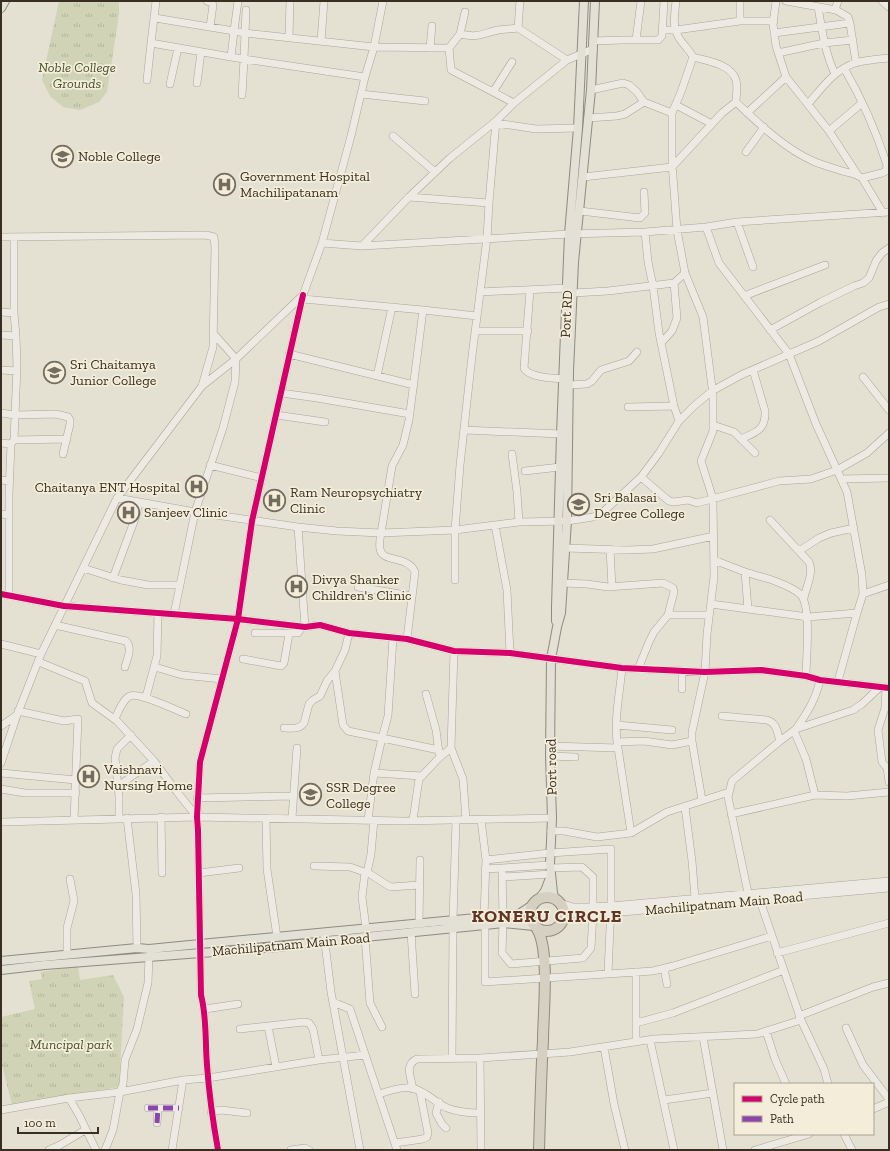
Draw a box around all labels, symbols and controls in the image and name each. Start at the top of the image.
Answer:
park label: Noble College Grounds [38,59,116,92]
school or university icon: Noble College [50,143,76,169]
place label: Noble College [78,148,161,165]
place label: Government Hospital Machilipatanam [240,168,370,201]
hospital icon: Government Hospital Machilipatanam [211,171,237,197]
street label: Port RD [557,290,576,338]
place label: Sri Chaitamya Junior College [70,356,157,389]
school or university icon: Sri Chaitamya Junior College [41,359,67,385]
hospital icon: Chaitanya ENT Hospital [183,474,209,500]
place label: Chaitanya ENT Hospital [35,479,180,496]
place label: Ram Neuropsychiatry Clinic [290,484,423,517]
hospital icon: Ram Neuropsychiatry Clinic [262,487,288,513]
place label: Sri Balasai Degree College [594,489,685,522]
school or university icon: Sri Balasai Degree College [565,492,591,518]
hospital icon: Sanjeev Clinic [115,499,141,525]
place label: Sanjeev Clinic [144,504,228,521]
place label: Divya Shanker Children's Clinic [312,571,412,604]
hospital icon: Divya Shanker Children's Clinic [284,574,310,600]
street label: Port road [543,738,560,795]
place label: Vaishnavi Nursing Home [103,761,193,794]
hospital icon: Vaishnavi Nursing Home [75,764,101,790]
place label: SSR Degree College [326,779,396,812]
school or university icon: SSR Degree College [297,782,323,808]
street label: Machilipatnam Main Road [644,888,804,919]
district label: KONERU CIRCLE [472,905,622,927]
street label: Machilipatnam Main Road [211,929,371,960]
park label: Muncipal park [30,1036,112,1053]
legend [734,1083,874,1135]
text: Cycle path [770,1092,825,1106]
scale bar [18,1109,98,1135]
text: Path [770,1112,794,1126]
text: 100 m [24,1116,56,1130]

